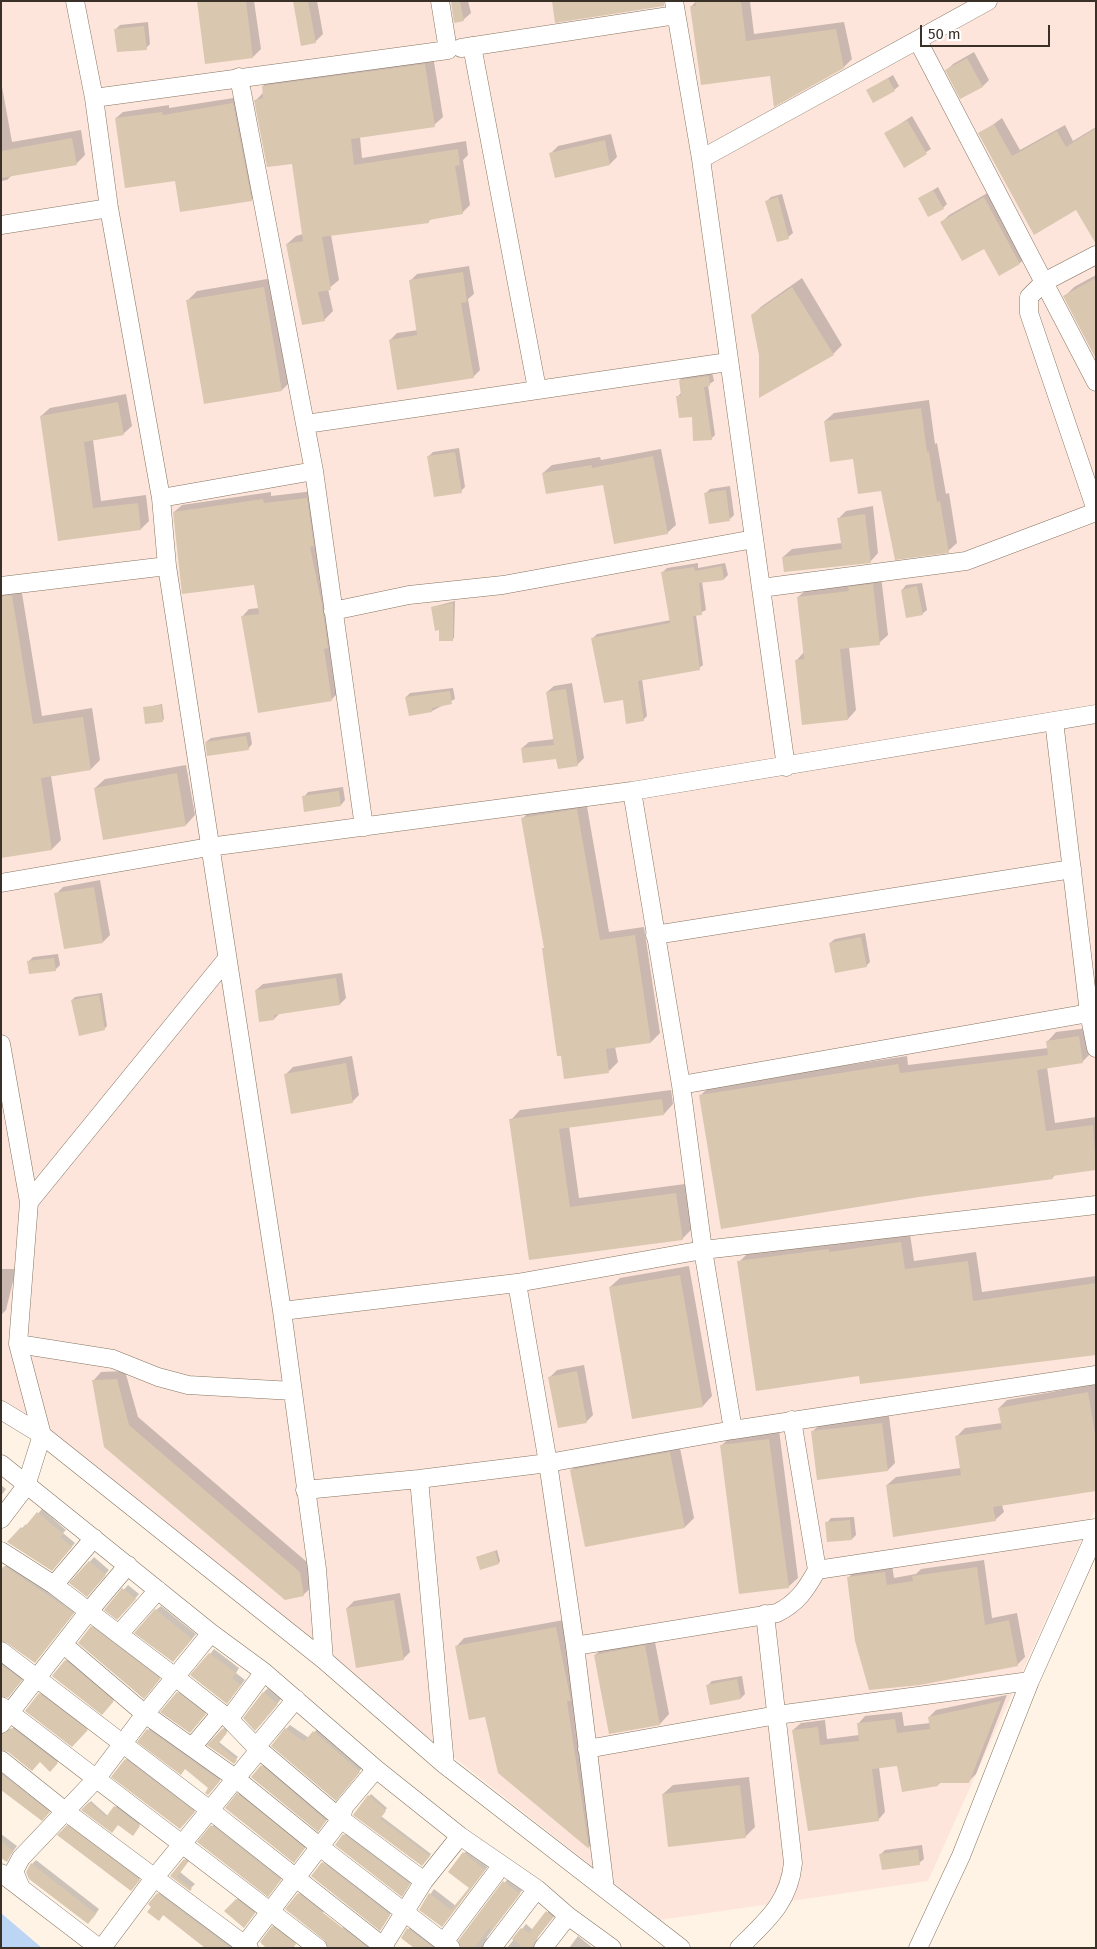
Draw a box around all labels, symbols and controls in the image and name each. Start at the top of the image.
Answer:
scale bar [922,15,1052,47]
text: 50 m [928,25,961,43]

